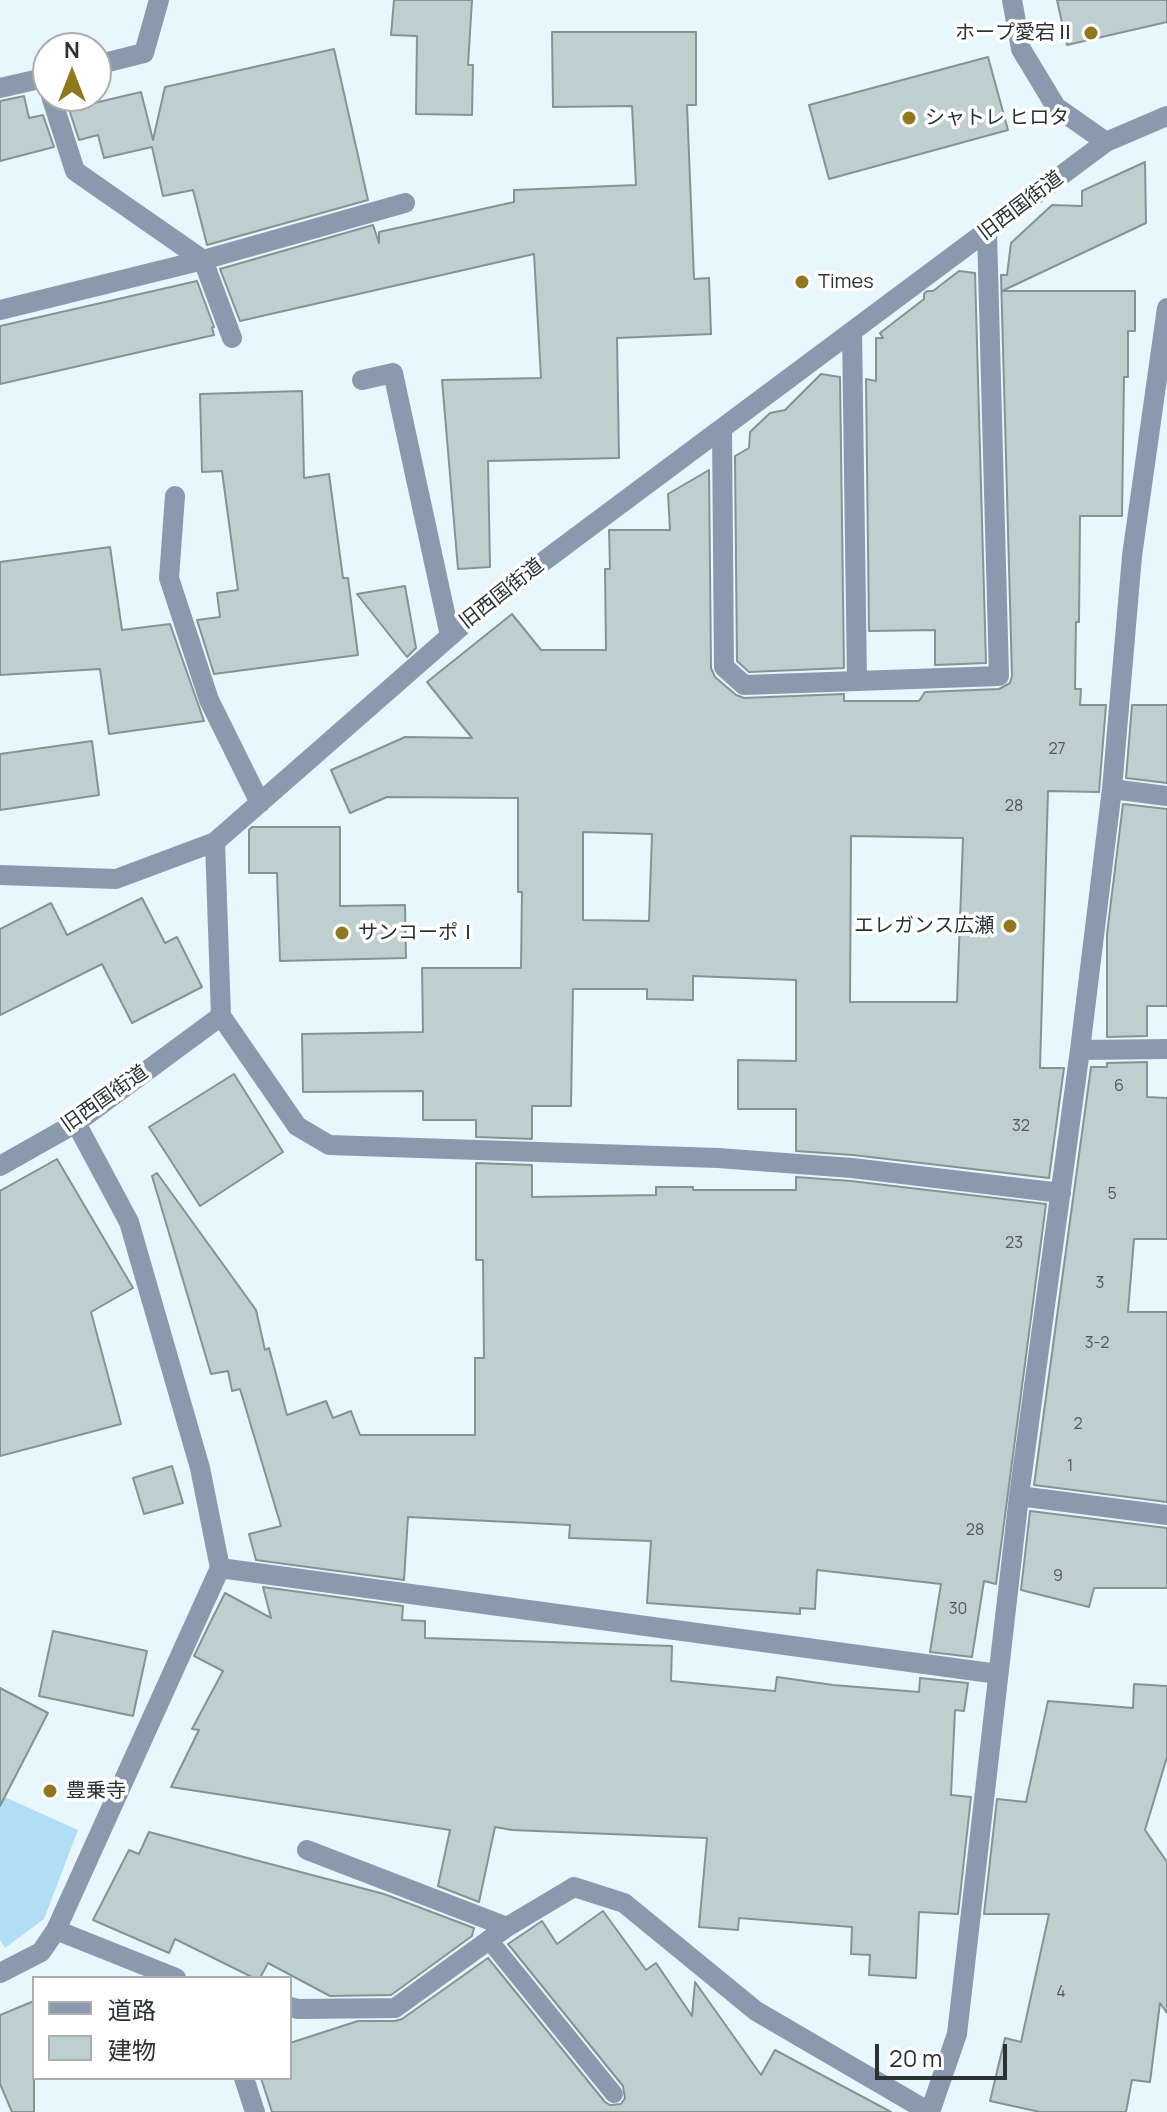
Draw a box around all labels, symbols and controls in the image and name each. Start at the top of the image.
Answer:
place label: ホープ愛宕Ⅱ [955,21,1075,45]
marker: ホープ愛宕Ⅱ [1082,24,1100,42]
north arrow [32,32,112,112]
text: N [64,35,80,65]
place label: シャトレ ヒロタ [925,106,1069,130]
marker: シャトレ ヒロタ [900,109,918,127]
street label: 旧西国街道 [974,166,1068,246]
place label: Times [818,270,874,294]
marker: Times [793,273,811,291]
street label: 旧西国街道 [455,554,549,634]
house number: 27 [1048,740,1066,760]
house number: 28 [1005,797,1023,817]
place label: エレガンス広瀬 [854,914,994,938]
marker: エレガンス広瀬 [1001,917,1019,935]
place label: サンコーポⅠ [358,921,478,945]
marker: サンコーポⅠ [333,924,351,942]
street label: 旧西国街道 [57,1060,153,1138]
house number: 6 [1114,1077,1124,1097]
house number: 32 [1012,1117,1030,1137]
house number: 5 [1107,1185,1117,1205]
house number: 23 [1005,1234,1023,1254]
house number: 3 [1096,1274,1104,1294]
house number: 3-2 [1085,1334,1109,1354]
house number: 2 [1073,1415,1083,1435]
house number: 1 [1067,1457,1073,1477]
house number: 28 [966,1521,984,1541]
house number: 9 [1053,1567,1063,1587]
house number: 30 [949,1600,967,1620]
place label: 豊乗寺 [66,1779,126,1803]
marker: 豊乗寺 [41,1782,59,1800]
legend [32,1976,292,2080]
house number: 4 [1056,1983,1066,2003]
text: 道路 [108,1993,156,2026]
scale bar [879,2028,1011,2078]
text: 建物 [108,2033,156,2066]
text: 20 m [889,2041,942,2074]

